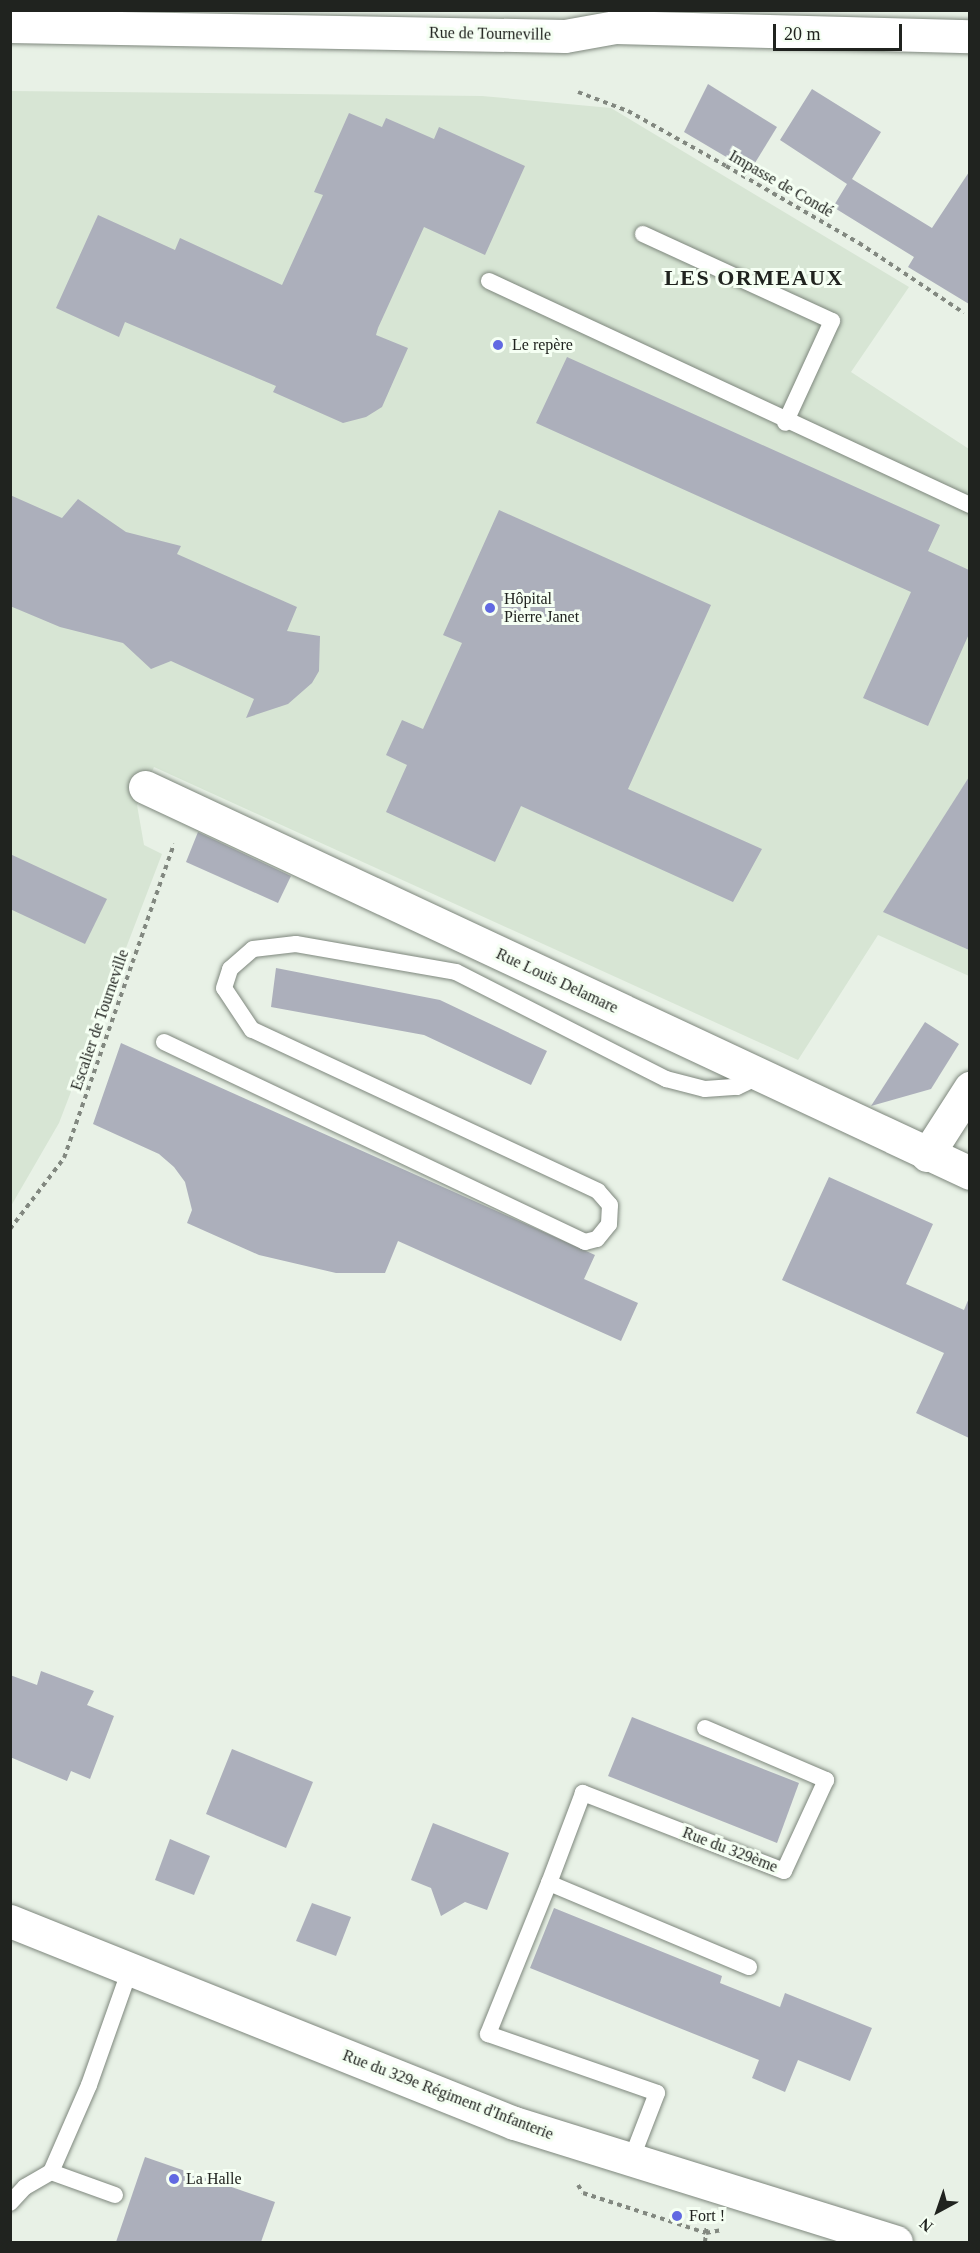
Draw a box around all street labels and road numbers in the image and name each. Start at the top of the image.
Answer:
street label: Rue de Tourneville [429,23,551,45]
street label: Impasse de Condé [725,146,837,222]
street label: Rue Louis Delamare [493,944,621,1018]
street label: Escalier de Tourneville [67,947,133,1093]
street label: Rue du 329ème [680,1823,780,1877]
street label: Rue du 329e Régiment d'Infanterie [340,2046,556,2144]

